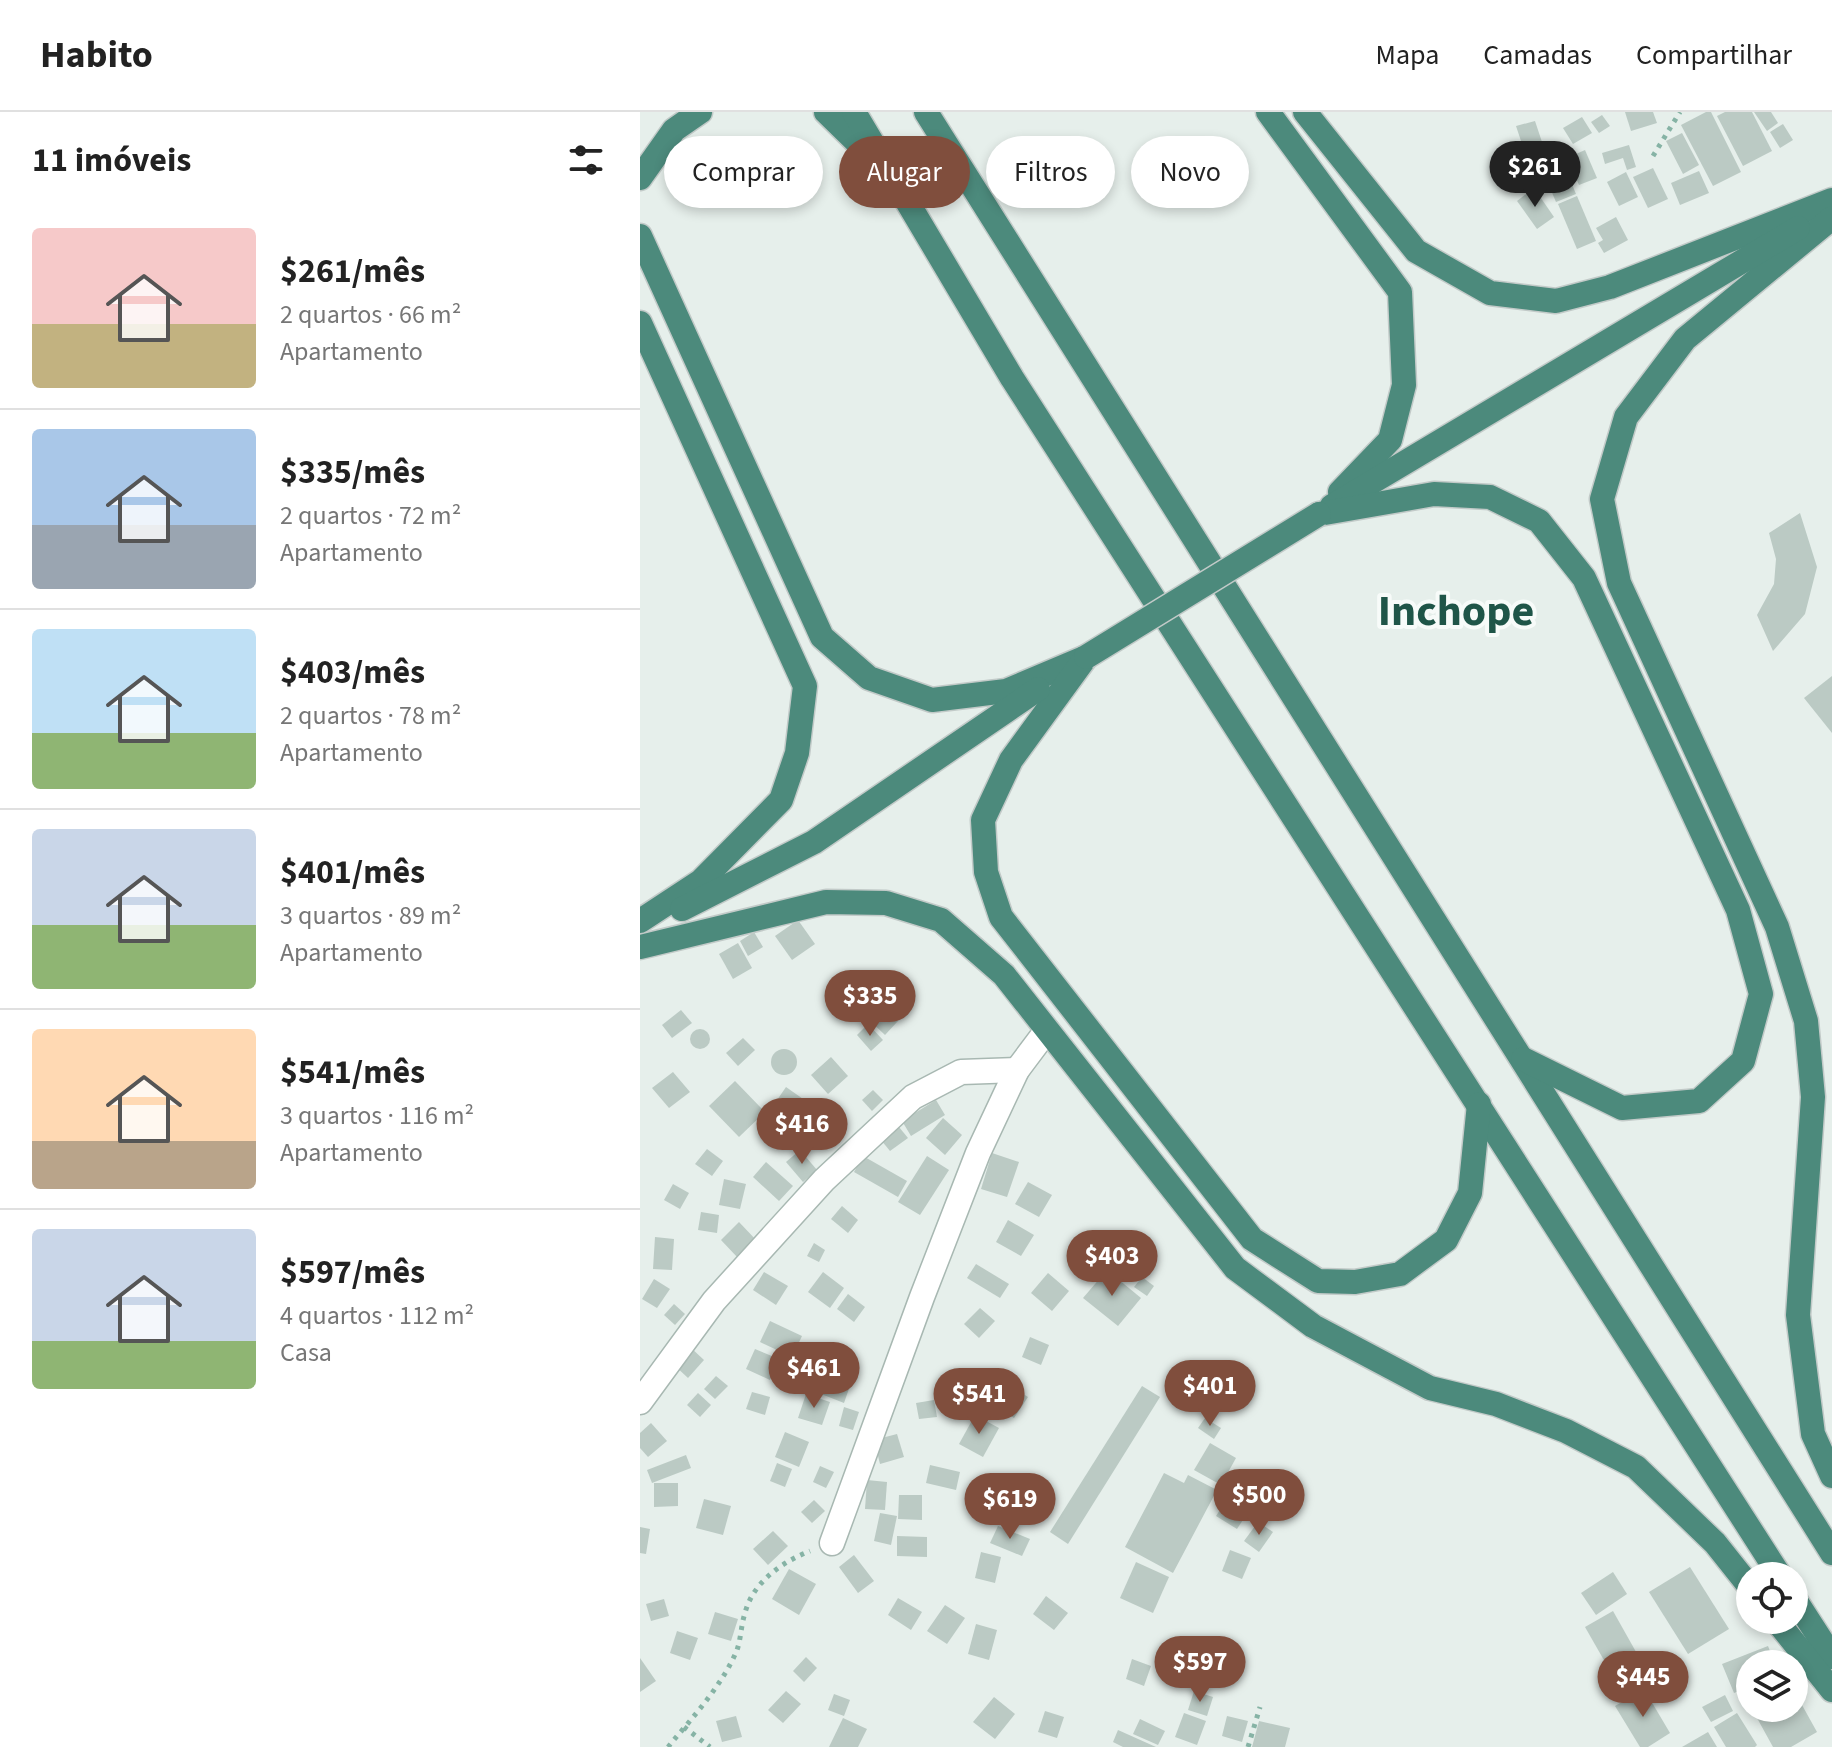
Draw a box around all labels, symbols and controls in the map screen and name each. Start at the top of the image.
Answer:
text: Habito [40,28,153,82]
text: Mapa [1376,35,1439,75]
text: Camadas [1483,35,1592,75]
text: Compartilhar [1636,35,1792,75]
text: 11 imóveis [32,136,191,185]
chip: Comprar [664,136,823,208]
chip: Alugar [839,136,970,208]
chip: Filtros [986,136,1115,208]
chip: Novo [1131,136,1249,208]
icon: filters [564,138,608,182]
pin: $261 [1488,141,1582,209]
text: $261 [1508,148,1562,185]
text: $261/mês [280,247,425,296]
icon: home [96,260,192,356]
text: 2 quartos · 66 m² [280,296,461,333]
text: Apartamento [280,333,423,370]
text: $335/mês [280,448,425,497]
icon: home [96,461,192,557]
text: 2 quartos · 72 m² [280,497,461,534]
text: Apartamento [280,534,423,571]
district label: Inchope [1378,580,1534,643]
text: $403/mês [280,648,425,697]
icon: home [96,661,192,757]
text: 2 quartos · 78 m² [280,697,461,734]
text: Apartamento [280,734,423,771]
text: $401/mês [280,848,425,897]
icon: home [96,861,192,957]
text: 3 quartos · 89 m² [280,897,461,934]
text: Apartamento [280,934,423,971]
pin: $335 [823,970,917,1038]
text: $335 [843,977,897,1014]
text: $541/mês [280,1048,425,1097]
icon: home [96,1061,192,1157]
text: 3 quartos · 116 m² [280,1097,474,1134]
pin: $416 [755,1098,849,1166]
text: $416 [775,1105,829,1142]
text: Apartamento [280,1134,423,1171]
pin: $403 [1065,1230,1159,1298]
text: $403 [1085,1237,1139,1274]
text: $597/mês [280,1248,425,1297]
icon: home [96,1261,192,1357]
text: 4 quartos · 112 m² [280,1297,474,1334]
text: Casa [280,1334,332,1371]
pin: $461 [767,1342,861,1410]
text: $461 [787,1349,841,1386]
pin: $401 [1163,1360,1257,1428]
text: $401 [1183,1367,1237,1404]
pin: $541 [932,1368,1026,1436]
text: $541 [952,1375,1006,1412]
pin: $500 [1212,1469,1306,1537]
pin: $619 [963,1473,1057,1541]
text: $500 [1232,1476,1286,1513]
text: $619 [983,1480,1037,1517]
map controls [1736,1562,1808,1722]
button: locate [1736,1562,1808,1634]
pin: $597 [1153,1636,1247,1704]
text: $597 [1173,1643,1227,1680]
button: layers [1736,1650,1808,1722]
pin: $445 [1596,1651,1690,1719]
text: $445 [1616,1658,1670,1695]

